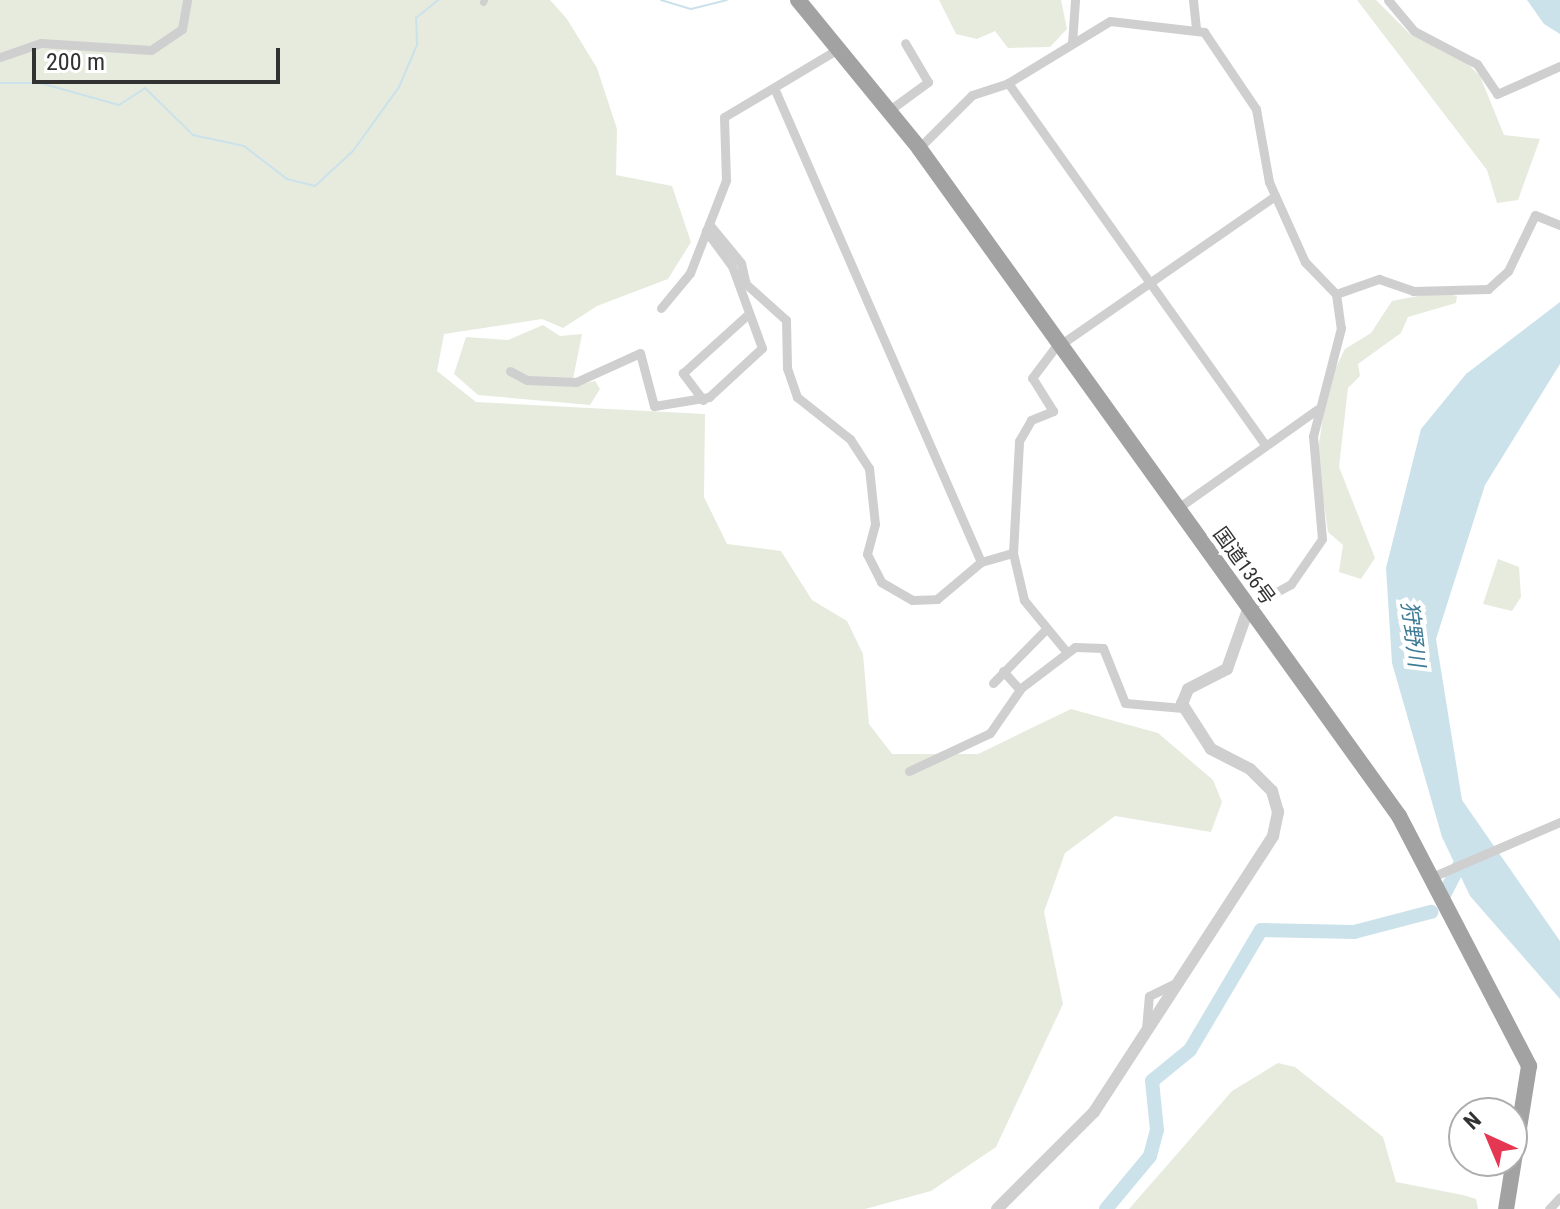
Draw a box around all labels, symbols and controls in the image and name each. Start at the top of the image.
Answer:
scale bar [36,32,284,82]
text: 200 m [46,48,105,76]
street label: 国道136号 [1208,523,1280,609]
water label: 狩野川 [1396,600,1430,668]
north arrow [1448,1097,1528,1177]
text: N [1459,1107,1486,1134]

